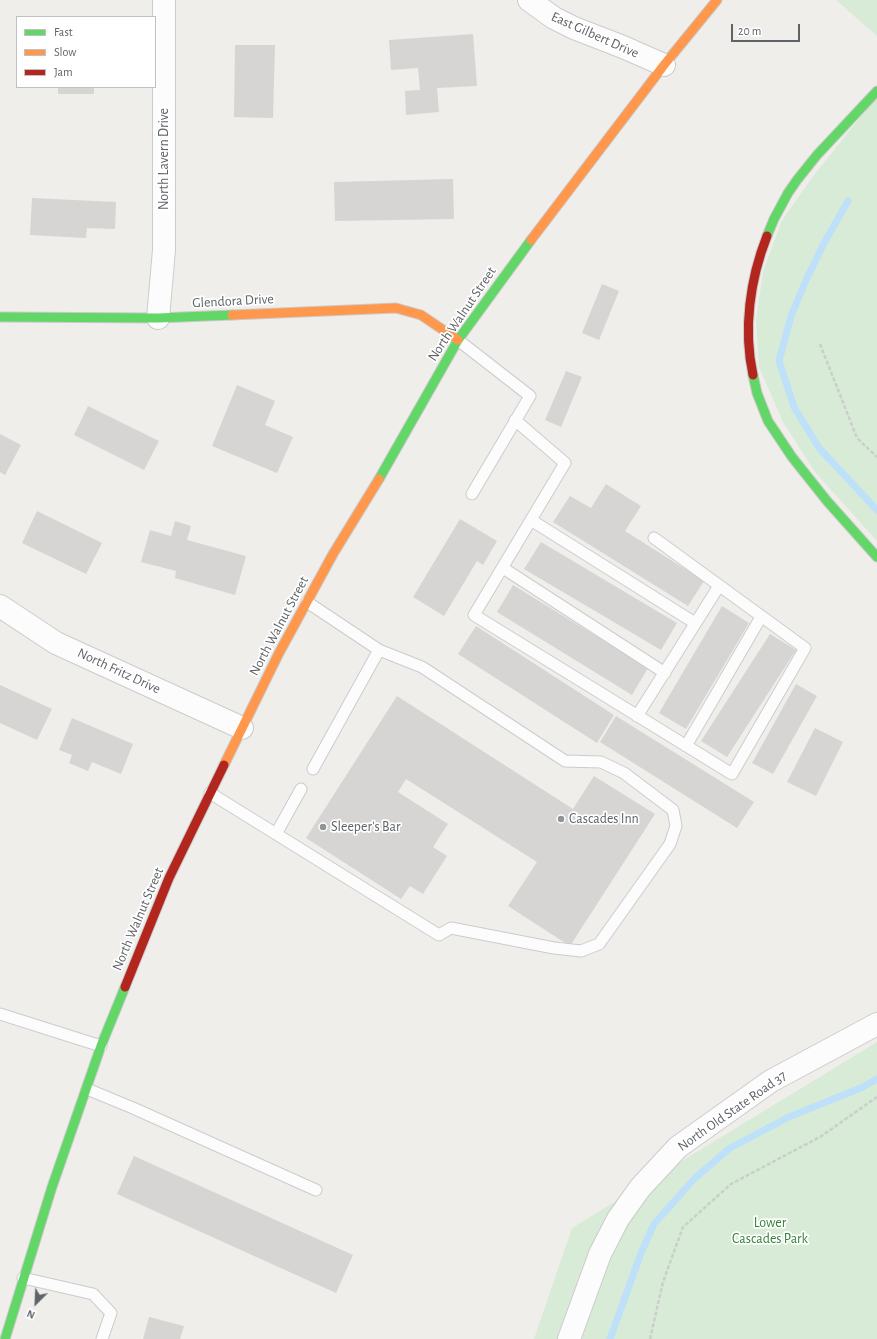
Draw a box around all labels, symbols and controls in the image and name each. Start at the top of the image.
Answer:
street label: East Gilbert Drive [549,8,641,62]
legend [16,16,156,88]
scale bar [733,16,802,42]
text: 20 m [738,25,761,37]
text: Fast [54,26,73,38]
text: Slow [54,46,76,58]
text: Jam [54,66,73,78]
street label: North Lavern Drive [156,108,172,210]
street label: North Walnut Street [424,264,500,364]
street label: Glendora Drive [192,290,274,312]
street label: North Walnut Street [246,573,312,679]
street label: North Fritz Drive [75,644,163,698]
place label: Cascades Inn [569,811,639,827]
marker: Cascades Inn [556,814,566,824]
place label: Sleeper's Bar [331,819,400,835]
marker: Sleeper's Bar [318,822,328,832]
street label: North Walnut Street [109,865,167,973]
street label: North Old State Road 37 [674,1067,790,1155]
park label: Lower Cascades Park [732,1215,808,1248]
north arrow [16,1283,56,1323]
text: N [25,1308,37,1321]

